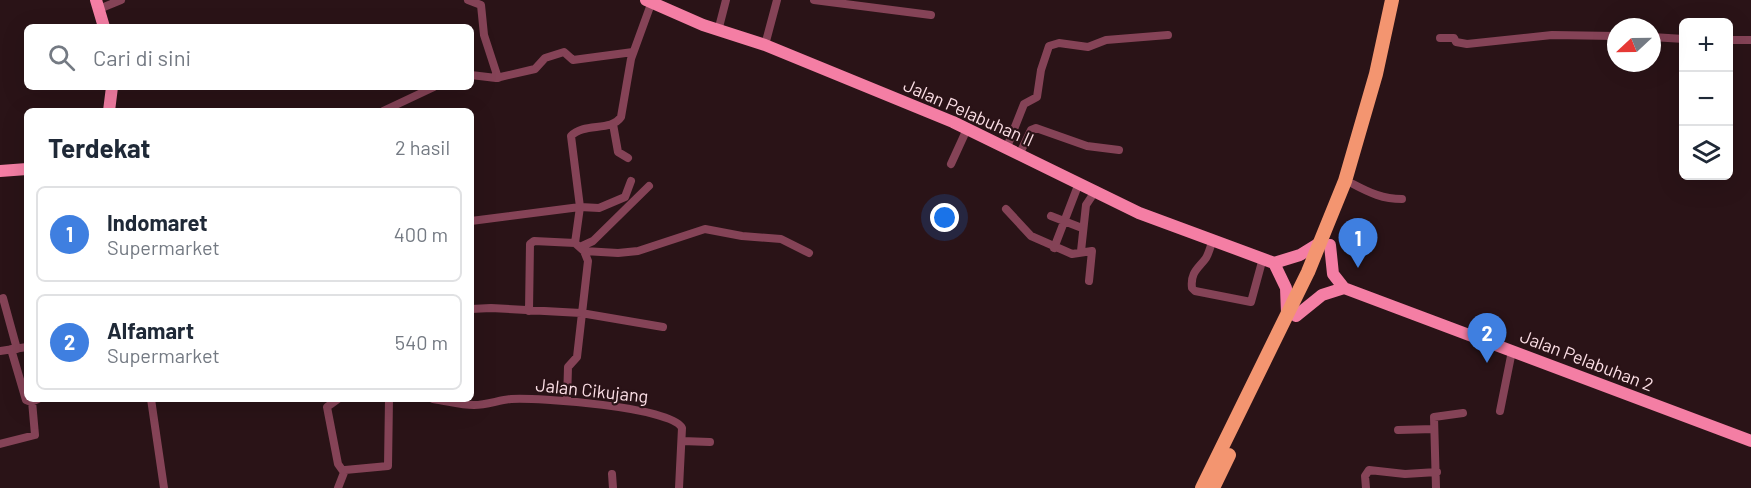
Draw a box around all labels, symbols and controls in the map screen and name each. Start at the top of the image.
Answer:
north arrow [1607,18,1661,72]
map controls [1679,18,1733,180]
button: + [1679,18,1733,72]
search box [24,24,474,90]
icon: search [45,41,78,74]
text: Cari di sini [93,44,191,70]
button: − [1679,72,1733,126]
street label: Jalan Pelabuhan II [900,73,1038,151]
button: layers [1679,126,1733,180]
text: Terdekat [48,132,150,163]
text: 2 hasil [395,135,450,159]
your location [930,203,959,232]
text: Indomaret [107,209,208,235]
pin: 1 [1338,218,1378,268]
text: 1 [66,222,73,246]
text: 400 m [394,222,448,246]
text: Supermarket [107,235,220,259]
pin: 2 [1468,314,1506,363]
text: Alfamart [107,317,194,343]
street label: Jalan Pelabuhan 2 [1517,324,1657,396]
text: 2 [64,330,75,354]
text: 540 m [395,330,448,354]
text: Supermarket [107,343,220,367]
street label: Jalan Cikujang [534,373,650,407]

